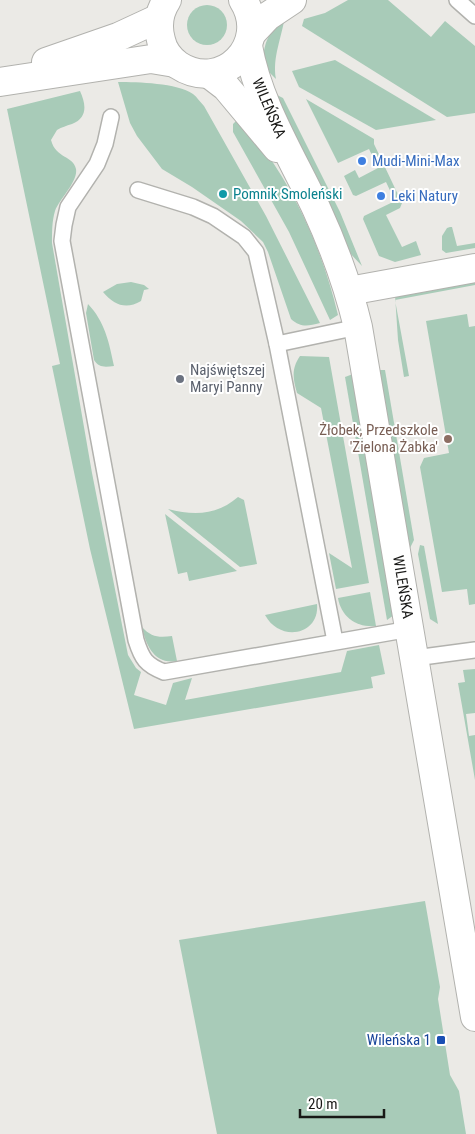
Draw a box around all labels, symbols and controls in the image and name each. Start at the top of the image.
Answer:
street label: WILEŃSKA [248,75,290,141]
place label: Mudi-Mini-Max [372,152,460,170]
marker: Mudi-Mini-Max [356,155,368,167]
place label: Pomnik Smoleński [233,185,342,203]
place label: Leki Natury [391,187,458,205]
marker: Pomnik Smoleński [217,188,229,200]
marker: Leki Natury [375,190,387,202]
place label: Najświętszej Maryi Panny [190,361,265,396]
marker: Najświętszej Maryi Panny [174,373,186,385]
place label: Żłobek, Przedszkole 'Zielona Żabka' [319,421,438,456]
marker: Żłobek, Przedszkole 'Zielona Żabka' [442,433,454,445]
street label: WILEŃSKA [389,554,417,620]
place label: Wileńska 1 [367,1031,431,1049]
marker: Wileńska 1 [435,1034,447,1046]
scale bar [300,1086,384,1118]
text: 20 m [308,1095,338,1113]

